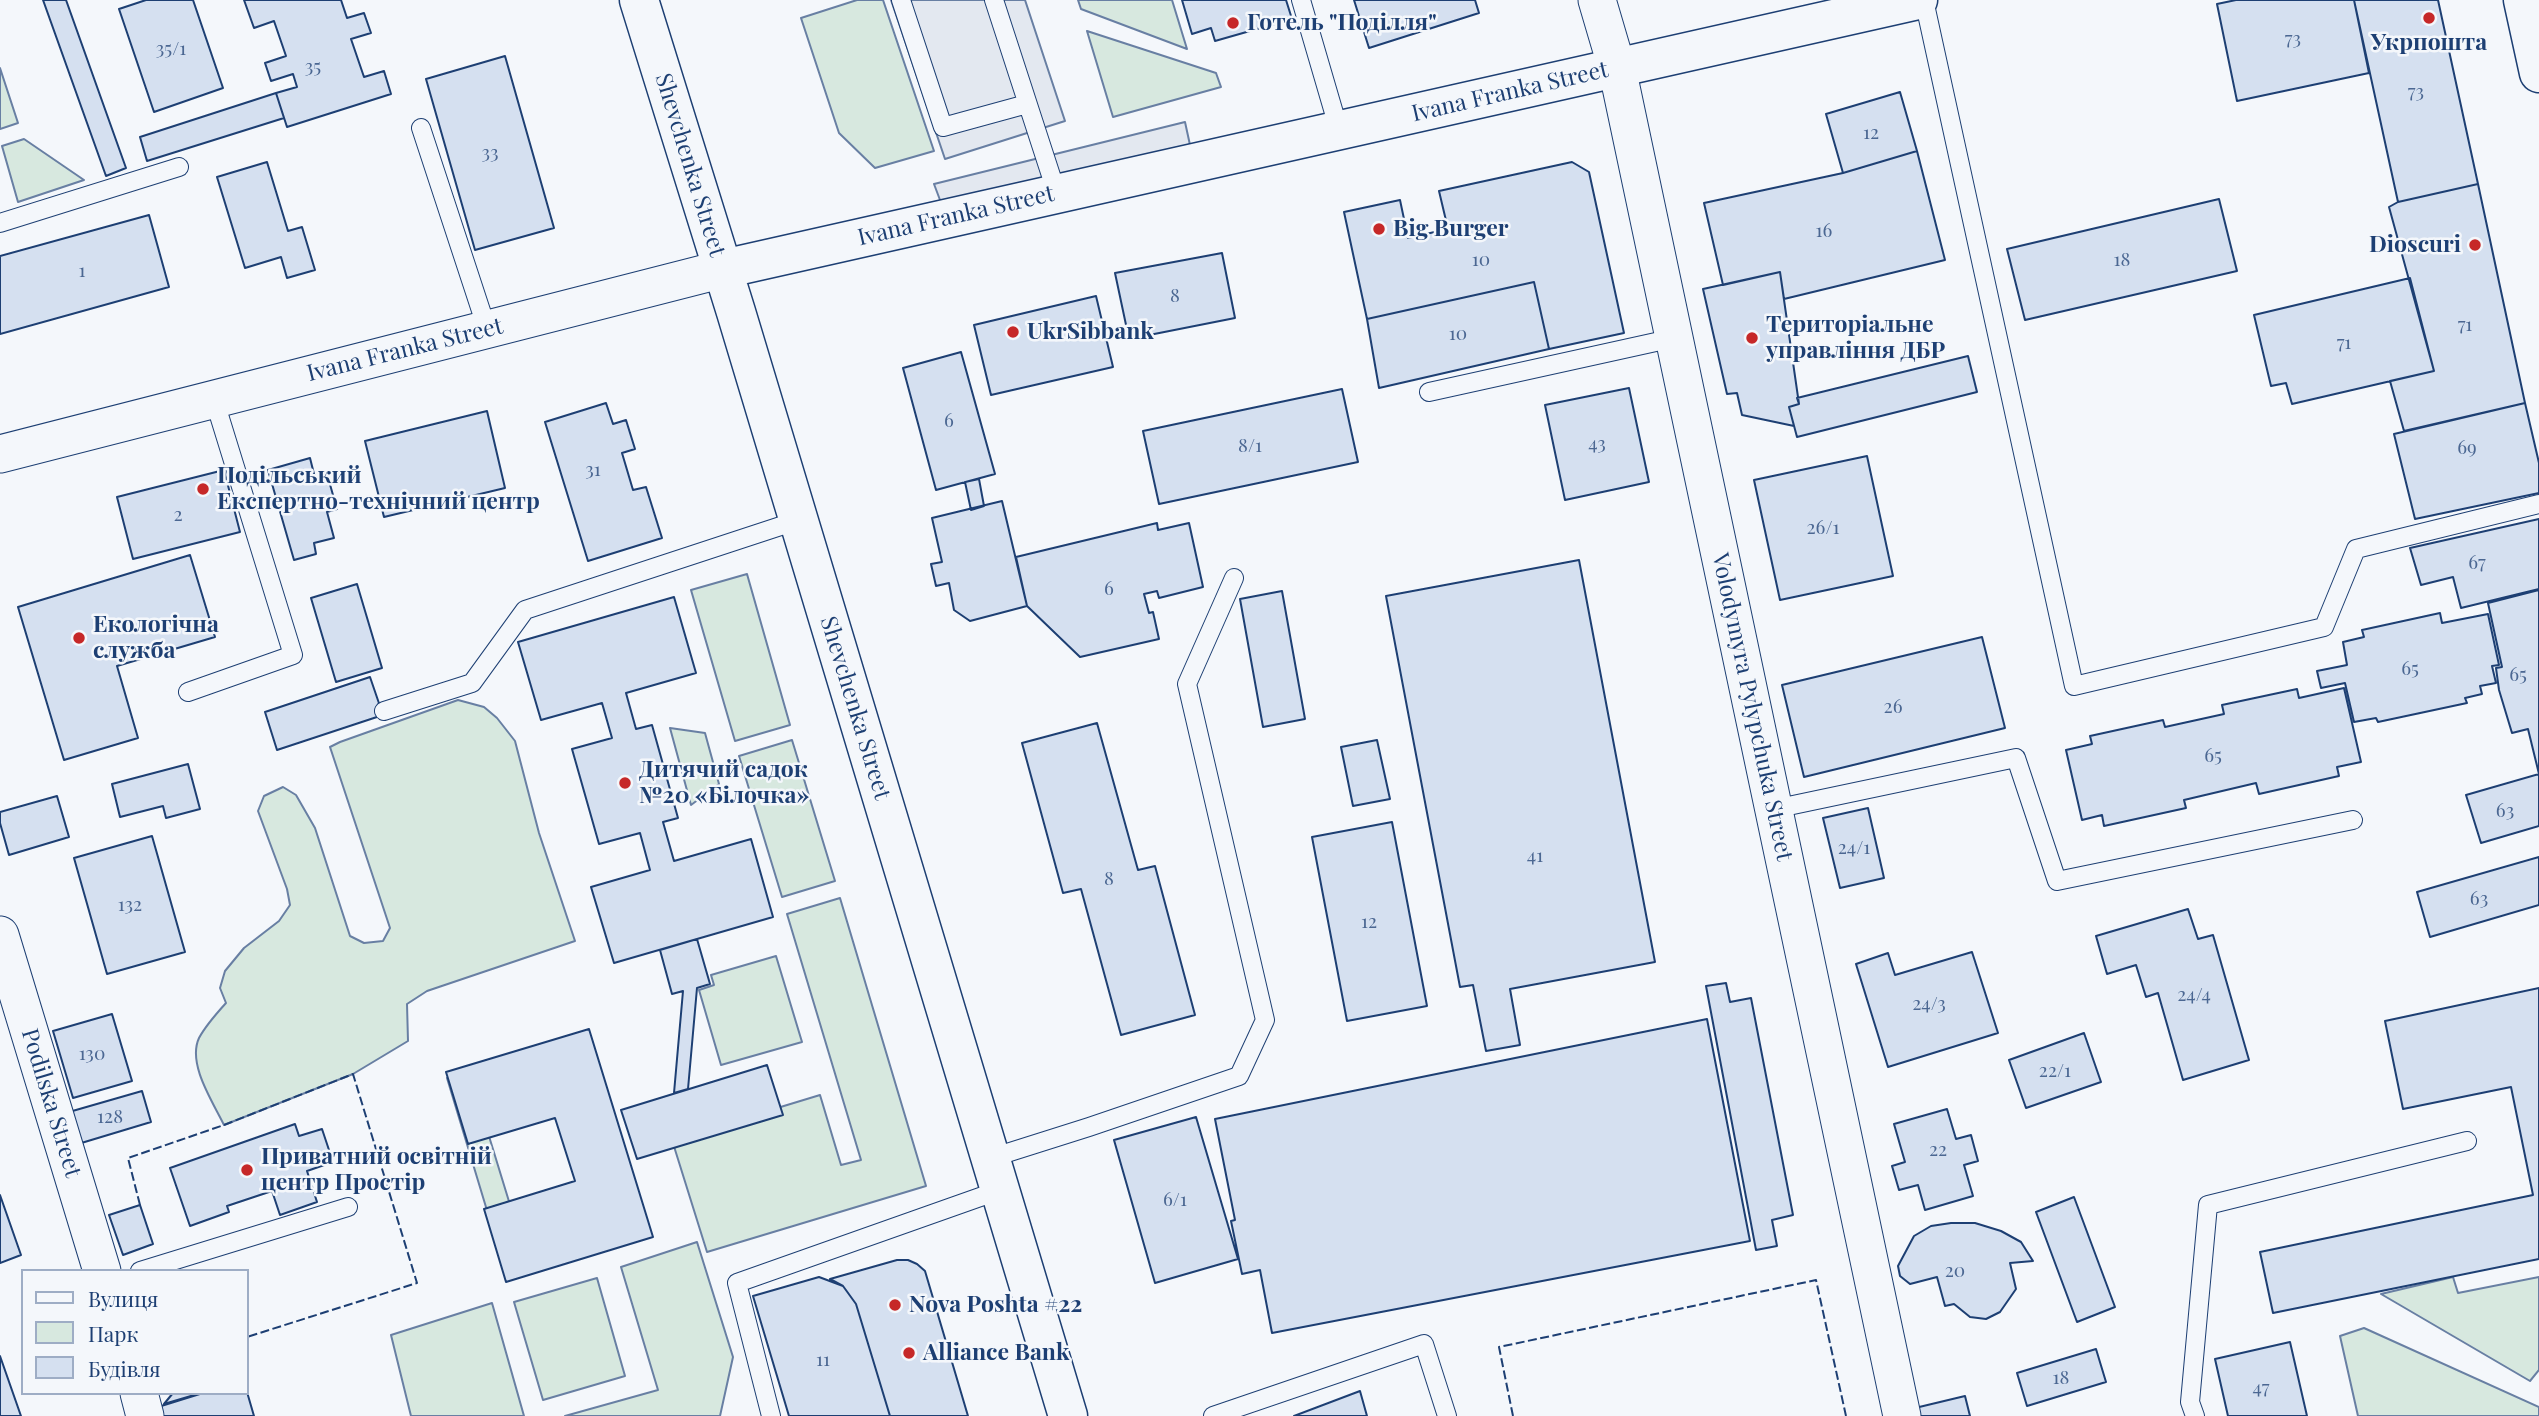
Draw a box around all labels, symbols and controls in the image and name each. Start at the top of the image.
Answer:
place label: Готель "Поділля" [1247,9,1437,37]
marker: Укрпошта [2421,10,2437,26]
marker: Готель "Поділля" [1225,15,1241,31]
house number: 73 [2285,28,2301,50]
place label: Укрпошта [2371,29,2487,57]
house number: 35/1 [156,38,186,60]
house number: 35 [305,56,321,78]
street label: Ivana Franka Street [1409,56,1611,128]
street label: Shevchenka Street [649,70,731,260]
house number: 73 [2408,81,2424,103]
house number: 12 [1863,122,1879,144]
house number: 33 [481,142,499,164]
street label: Ivana Franka Street [855,180,1057,252]
place label: Big Burger [1393,215,1508,243]
house number: 16 [1816,220,1832,242]
marker: Big Burger [1371,221,1387,237]
place label: Dioscuri [2369,231,2461,259]
marker: Dioscuri [2467,237,2483,253]
house number: 10 [1472,249,1490,271]
house number: 18 [2114,249,2130,271]
house number: 1 [78,260,86,282]
house number: 8 [1170,285,1180,307]
place label: Територіальне управління ДБР [1766,311,1945,365]
street label: Ivana Franka Street [304,312,506,388]
house number: 71 [2458,314,2472,336]
place label: UkrSibbank [1027,318,1154,346]
house number: 10 [1449,323,1467,345]
marker: UkrSibbank [1005,324,1021,340]
marker: Територіальне управління ДБР [1744,330,1760,346]
house number: 71 [2337,332,2351,354]
house number: 6 [944,410,954,432]
house number: 43 [1588,433,1606,455]
house number: 8/1 [1238,435,1262,457]
house number: 69 [2457,437,2477,459]
house number: 31 [585,459,601,481]
place label: Подільський Експертно-технічний центр [217,462,540,516]
marker: Подільський Експертно-технічний центр [195,481,211,497]
house number: 2 [173,504,183,526]
house number: 26/1 [1806,517,1840,539]
street label: Volodymyra Pylypchuka Street [1706,551,1798,863]
house number: 67 [2468,552,2486,574]
house number: 6 [1104,578,1114,600]
place label: Екологічна служба [93,611,219,665]
street label: Shevchenka Street [814,613,896,803]
marker: Екологічна служба [71,630,87,646]
house number: 65 [2401,658,2419,680]
house number: 65 [2509,664,2527,686]
house number: 26 [1884,696,1902,718]
house number: 65 [2204,745,2222,767]
place label: Дитячий садок №20 «Білочка» [639,756,809,810]
marker: Дитячий садок №20 «Білочка» [617,775,633,791]
house number: 63 [2496,800,2514,822]
house number: 24/1 [1838,837,1870,859]
house number: 41 [1527,845,1543,867]
house number: 8 [1104,868,1114,890]
house number: 63 [2470,888,2488,910]
house number: 132 [118,894,142,916]
house number: 12 [1361,911,1377,933]
house number: 24/4 [2177,984,2211,1006]
house number: 24/3 [1912,993,1946,1015]
street label: Podilska Street [15,1025,87,1181]
house number: 130 [79,1043,105,1065]
house number: 22/1 [2039,1060,2071,1082]
house number: 128 [97,1106,123,1128]
house number: 22 [1929,1139,1947,1161]
place label: Приватний освітній центр Простір [261,1143,492,1197]
marker: Приватний освітній центр Простір [239,1162,255,1178]
house number: 6/1 [1163,1189,1187,1211]
house number: 20 [1945,1260,1965,1282]
legend [21,1269,248,1395]
text: Вулиця [88,1284,158,1312]
place label: Nova Poshta #22 [909,1291,1082,1319]
marker: Nova Poshta #22 [887,1297,903,1313]
text: Парк [88,1319,138,1347]
place label: Alliance Bank [923,1339,1069,1367]
marker: Alliance Bank [901,1345,917,1361]
house number: 11 [816,1349,830,1371]
text: Будівля [88,1354,161,1382]
house number: 18 [2053,1367,2069,1389]
house number: 47 [2253,1377,2269,1399]

